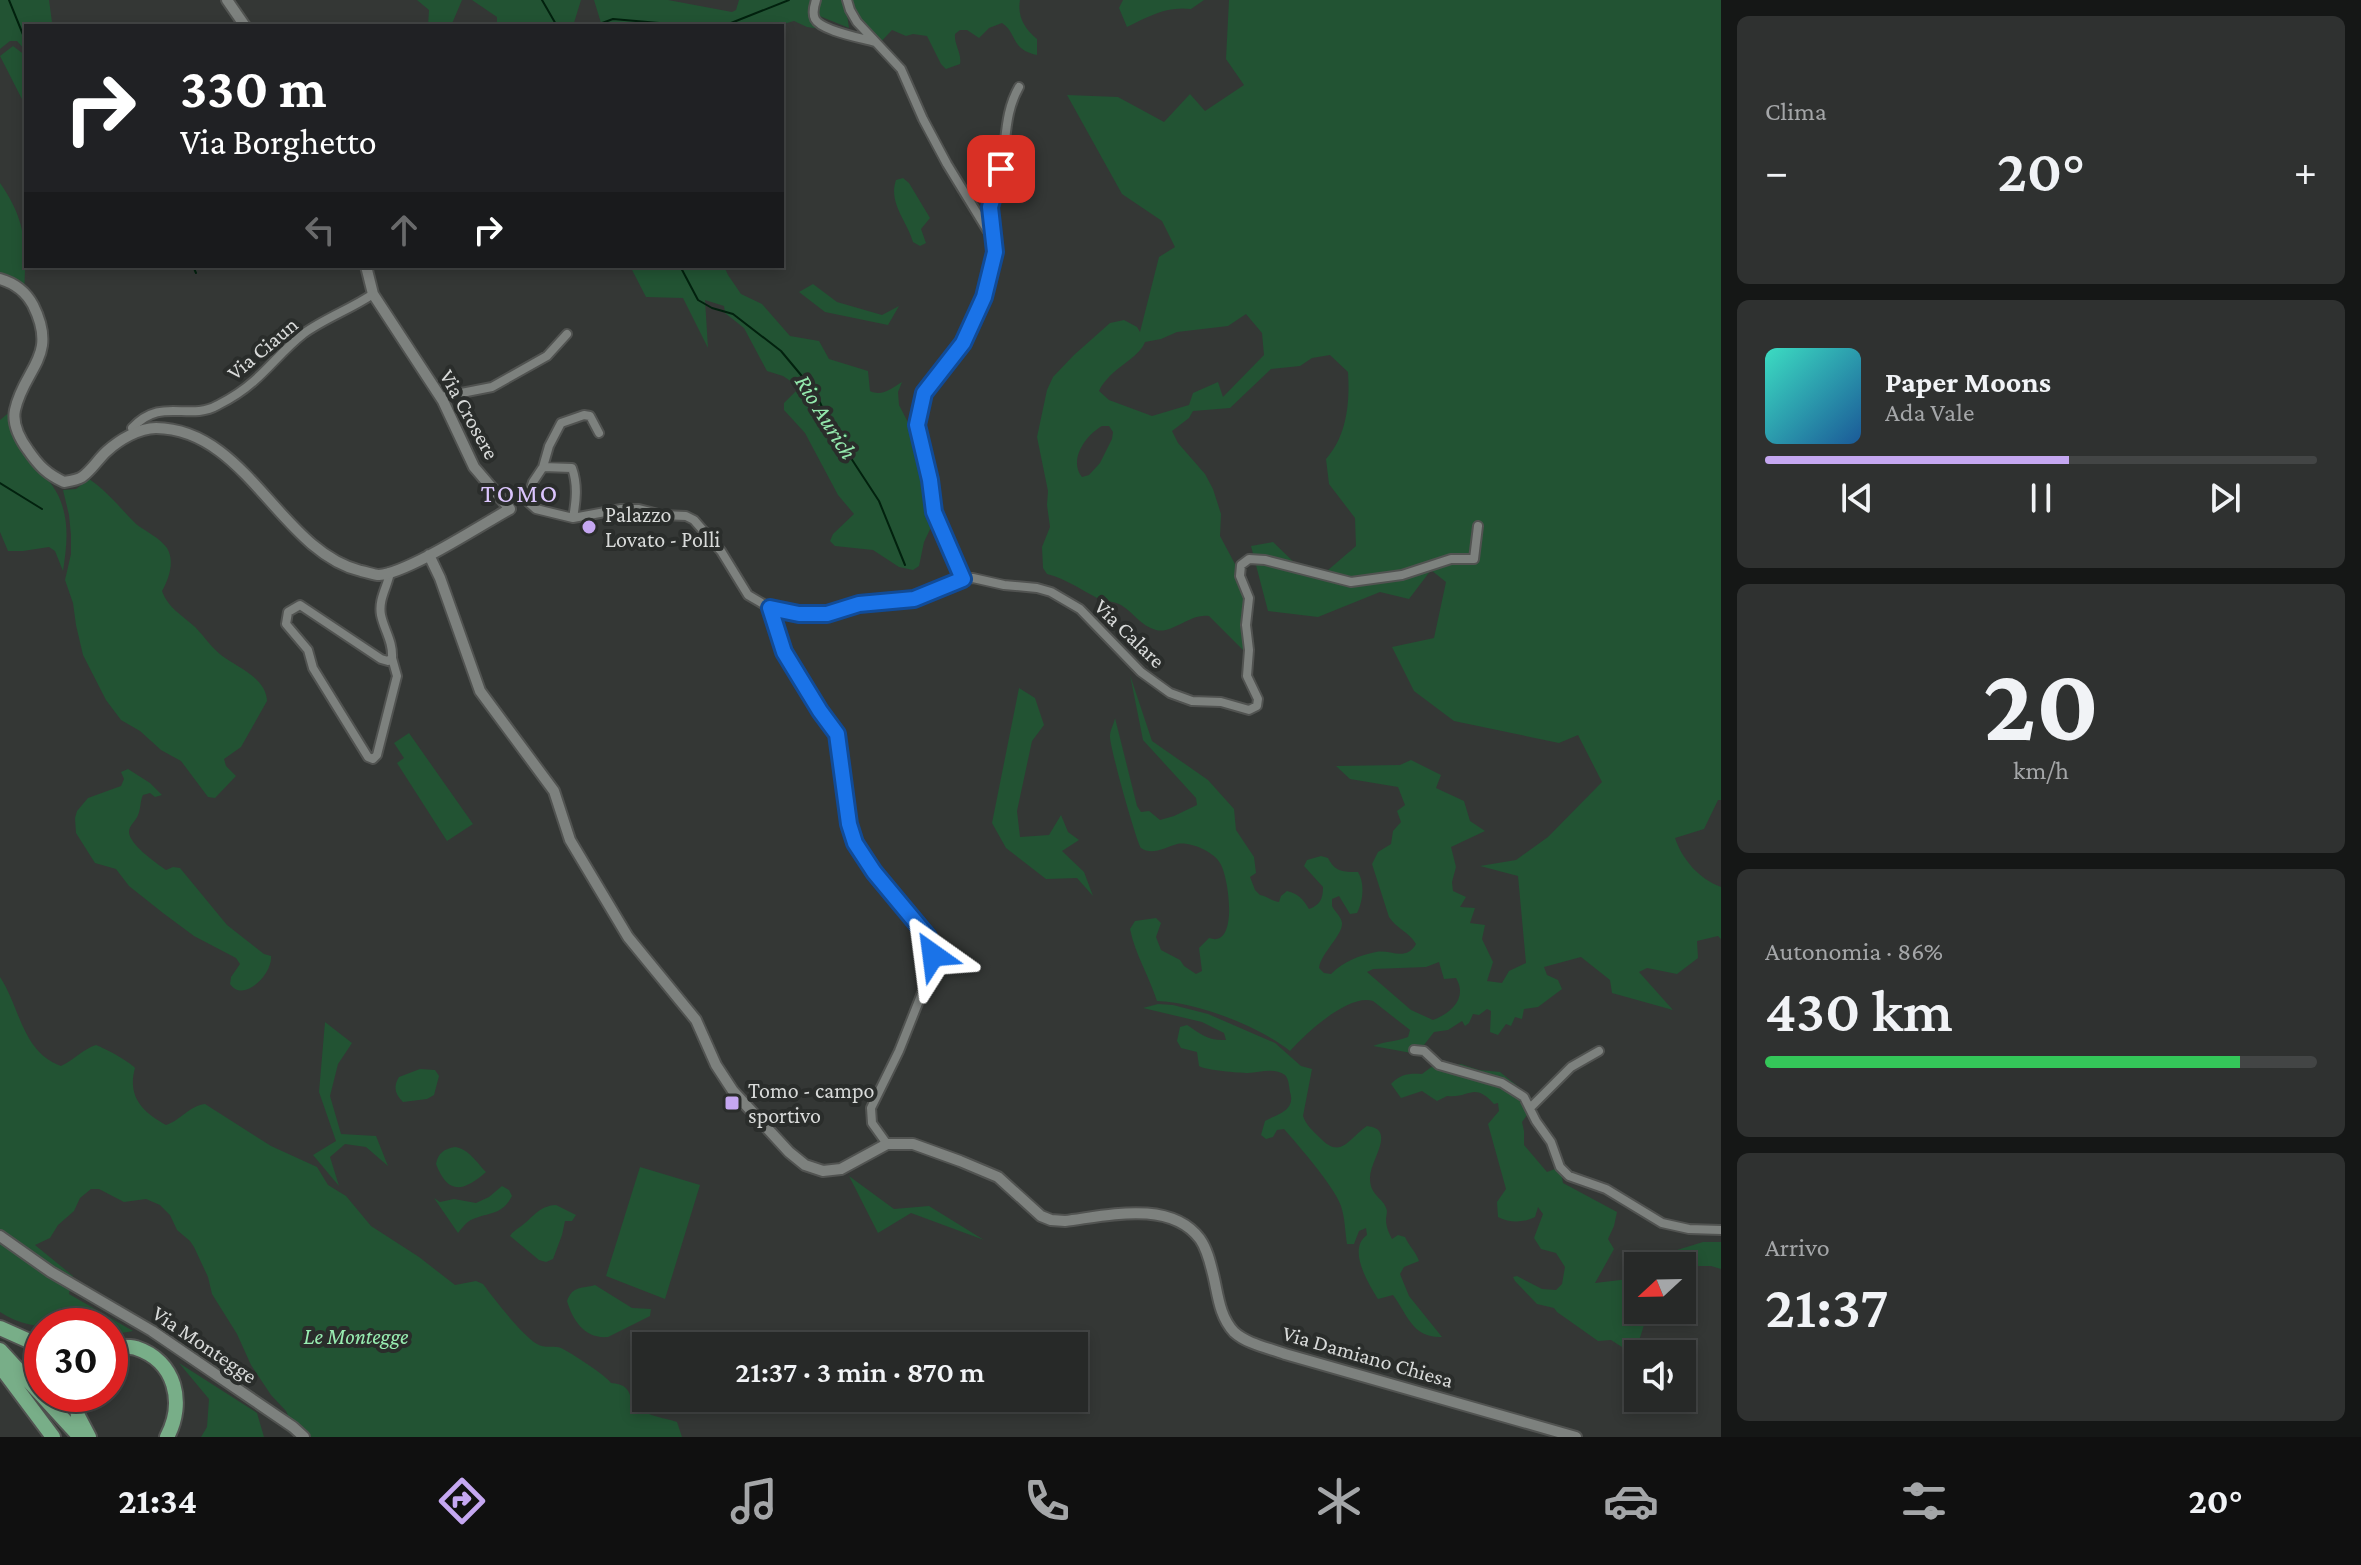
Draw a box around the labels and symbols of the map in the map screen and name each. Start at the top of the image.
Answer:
pin [967,135,1035,203]
street label: Via Ciaun [222,311,303,385]
street label: Via Crosere [435,365,504,464]
water label: Rio Aurich [790,369,863,464]
district label: TOMO [481,479,559,508]
place label: Palazzo Lovato - Polli [605,502,720,552]
marker: Palazzo Lovato - Polli [580,518,598,536]
street label: Via Calare [1089,594,1170,673]
position arrow [891,913,975,997]
place label: Tomo - campo sportivo [748,1078,874,1128]
marker: Tomo - campo sportivo [723,1094,741,1112]
north arrow [1624,1252,1696,1324]
street label: Via Montegge [148,1300,262,1389]
speed limit sign: 30 [24,1308,128,1412]
street label: Via Damiano Chiesa [1280,1320,1456,1393]
park label: Le Montegge [304,1324,409,1349]

